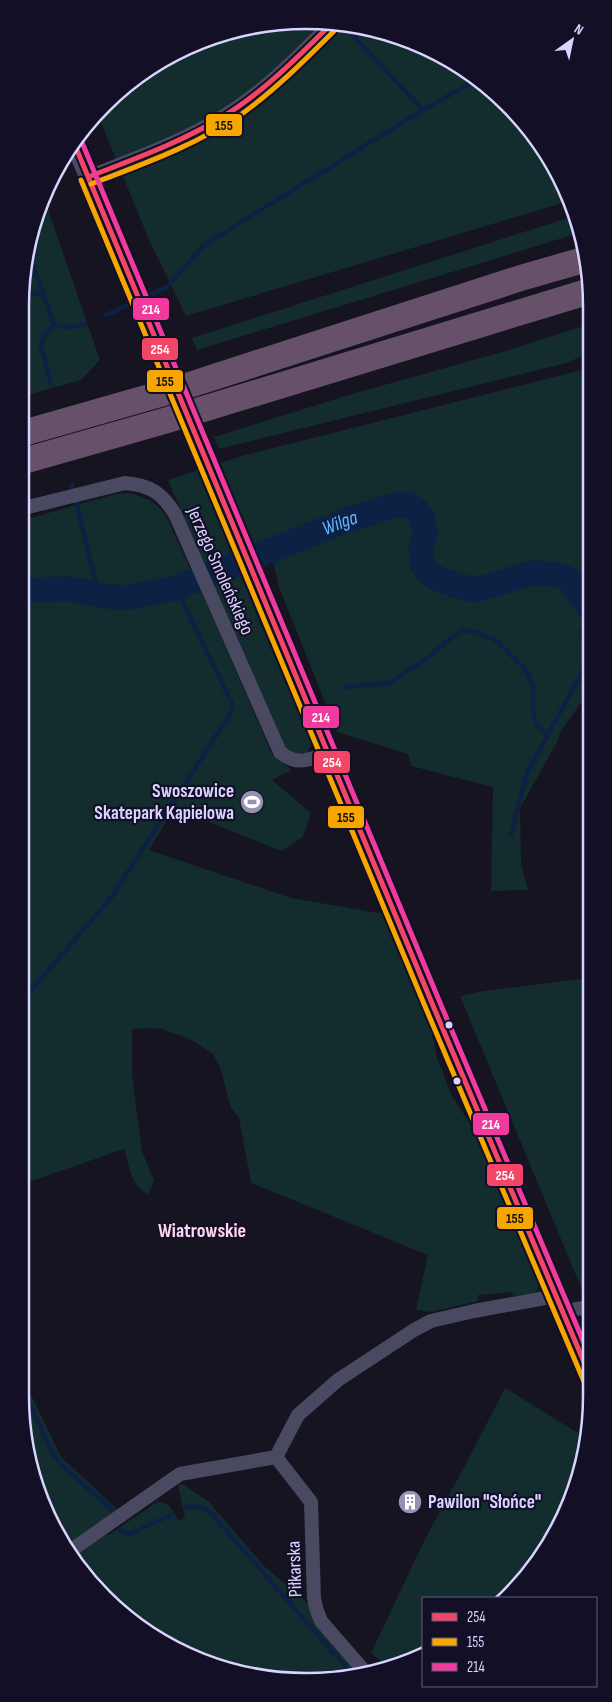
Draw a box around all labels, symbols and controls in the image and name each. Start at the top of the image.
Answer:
north arrow [547,15,597,65]
text: N [571,20,587,39]
line badge: 155 [205,113,243,137]
text: 155 [215,117,233,134]
line badge: 214 [132,297,170,321]
text: 214 [142,301,161,318]
line badge: 254 [141,337,179,361]
text: 254 [151,341,170,358]
line badge: 155 [146,369,184,393]
text: 155 [156,373,174,390]
street label: Jerzego Smoleńskiego [181,502,259,639]
water label: Wilga [319,506,361,541]
line badge: 214 [302,705,340,729]
text: 214 [312,709,331,726]
line badge: 254 [313,750,351,774]
text: 254 [323,754,342,771]
place label: Swoszowice Skatepark Kąpielowa [94,780,234,825]
sports icon: Swoszowice Skatepark Kąpielowa [239,789,265,815]
line badge: 155 [327,805,365,829]
text: 155 [337,809,355,826]
unlabelled marker [444,1020,454,1030]
unlabelled marker [452,1076,462,1086]
line badge: 214 [472,1112,510,1136]
text: 214 [482,1116,501,1133]
line badge: 254 [486,1163,524,1187]
text: 254 [496,1167,515,1184]
line badge: 155 [496,1206,534,1230]
text: 155 [506,1210,524,1227]
district label: Wiatrowskie [158,1219,246,1243]
building icon: Pawilon "Słońce" [397,1489,423,1515]
place label: Pawilon "Słońce" [428,1491,541,1514]
street label: Piłkarska [283,1540,307,1598]
legend [422,1597,597,1687]
text: 254 [467,1608,486,1627]
text: 155 [467,1633,484,1652]
text: 214 [467,1658,485,1677]

